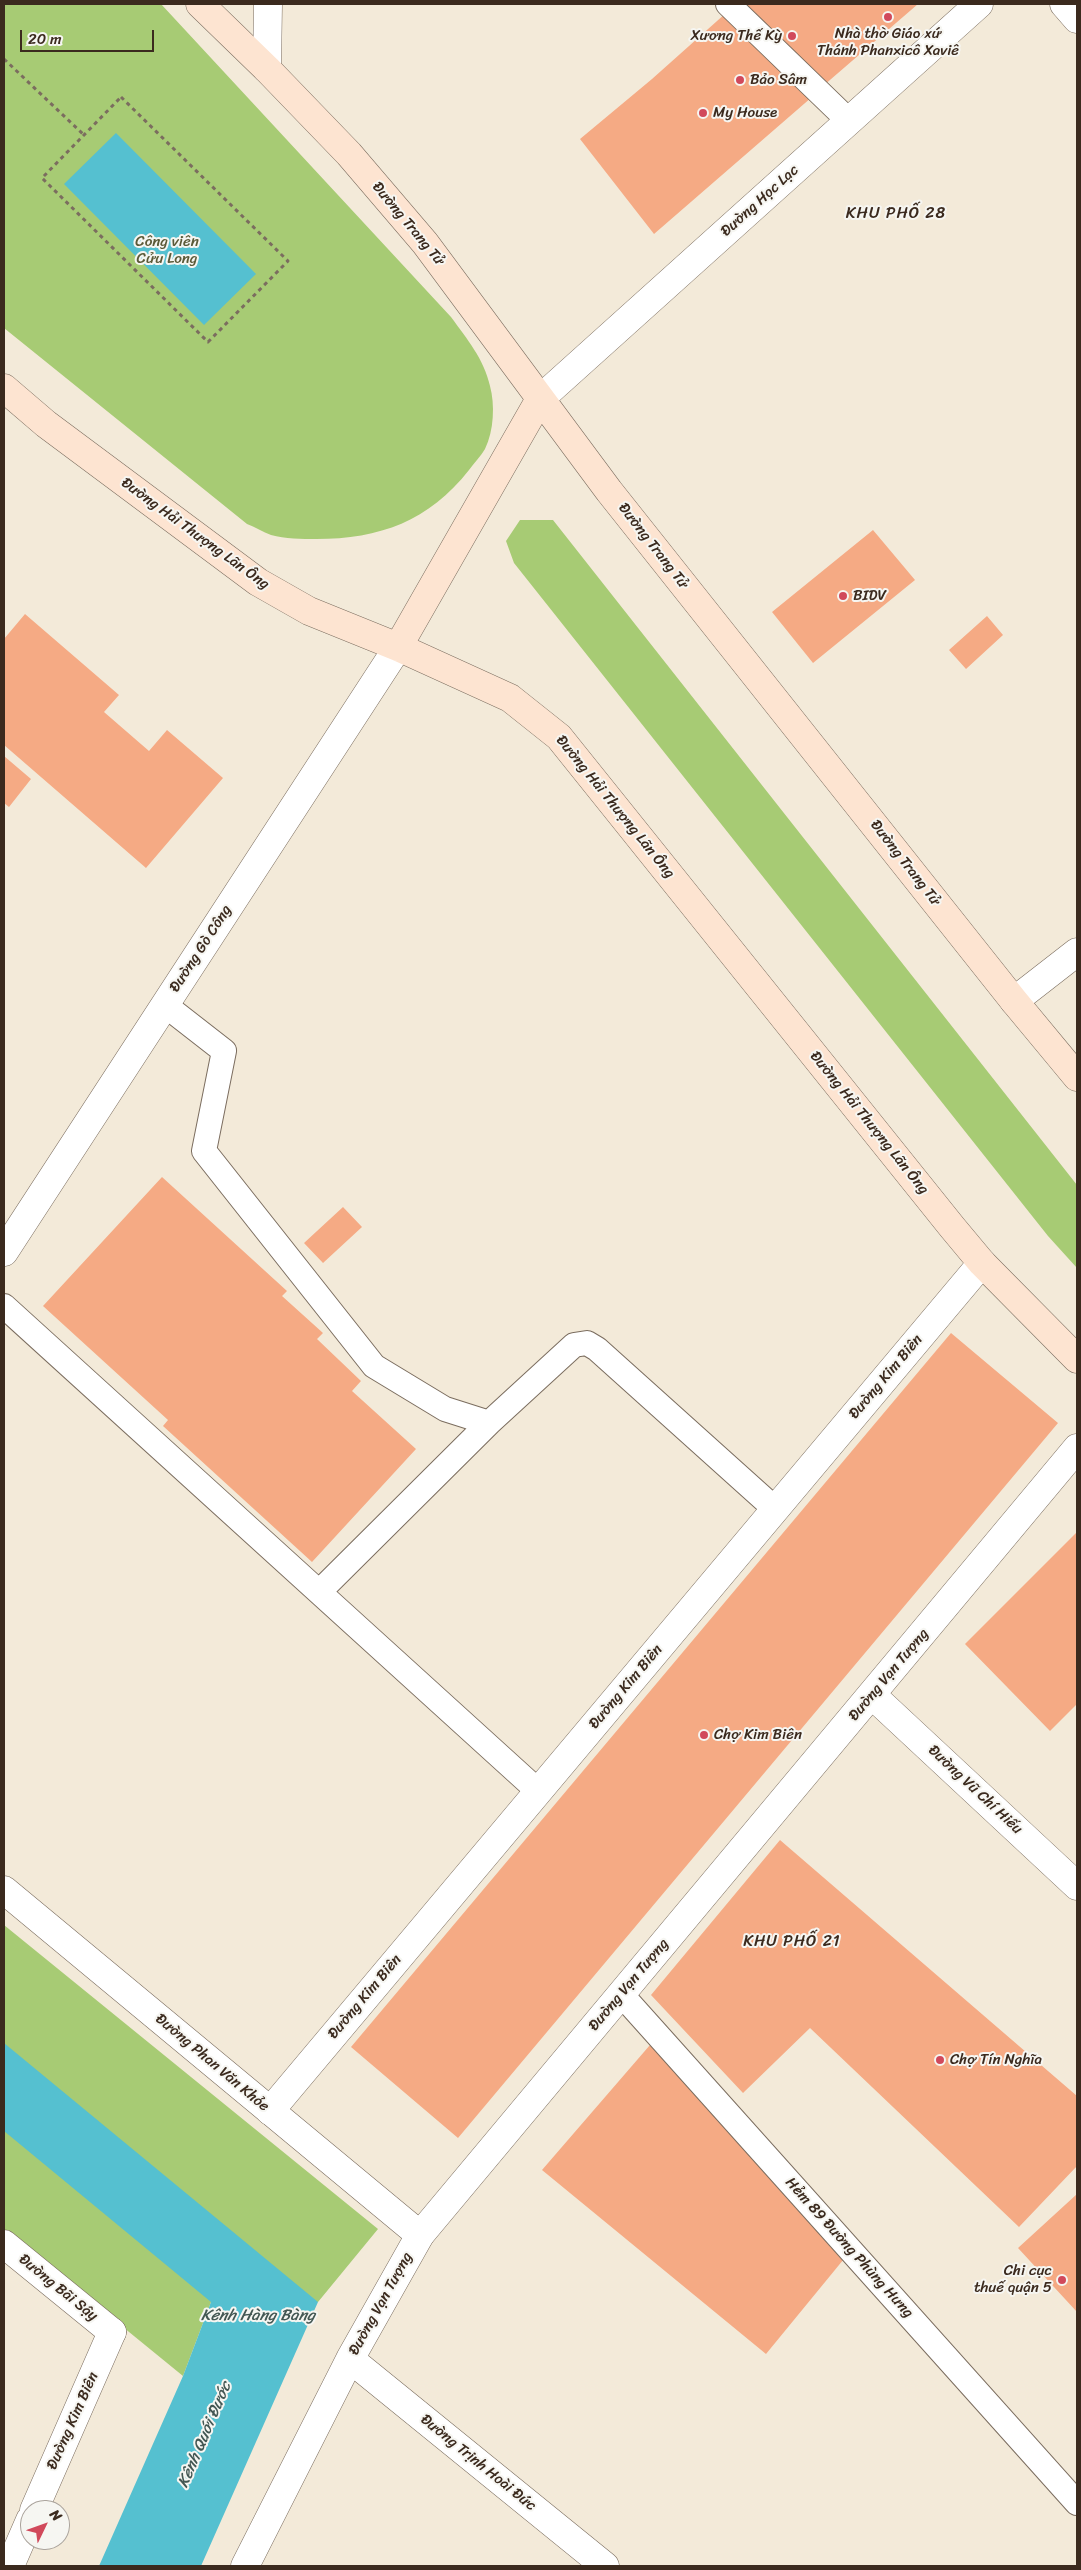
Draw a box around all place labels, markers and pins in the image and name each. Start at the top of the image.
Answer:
marker: Nhà thờ Giáo xứ Thánh Phanxicô Xaviê [882,11,894,23]
place label: Nhà thờ Giáo xứ Thánh Phanxicô Xaviê [817,25,959,60]
place label: Xương Thế Kỳ [691,27,782,45]
marker: Xương Thế Kỳ [786,30,798,42]
place label: Bảo Sâm [750,71,807,89]
marker: Bảo Sâm [734,74,746,86]
place label: My House [713,104,777,122]
marker: My House [697,107,709,119]
place label: BIDV [853,587,886,605]
marker: BIDV [837,590,849,602]
place label: Chợ Kim Biên [714,1726,802,1744]
marker: Chợ Kim Biên [698,1729,710,1741]
place label: Chợ Tín Nghĩa [950,2051,1042,2069]
marker: Chợ Tín Nghĩa [934,2054,946,2066]
place label: Chi cục thuế quận 5 [974,2262,1052,2297]
marker: Chi cục thuế quận 5 [1056,2274,1068,2286]

